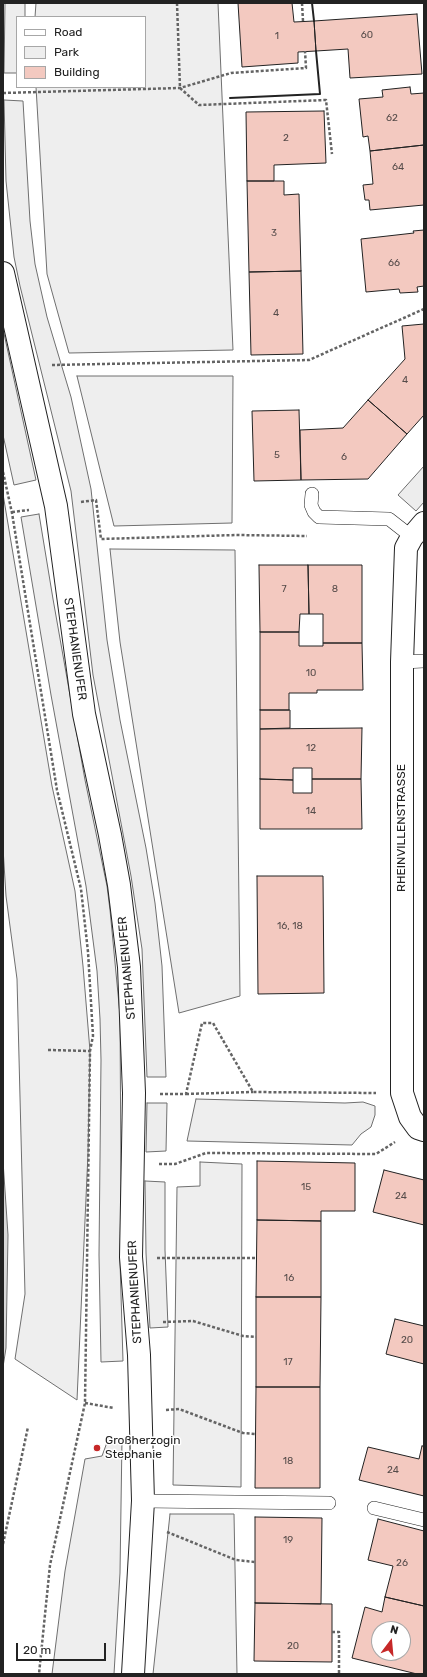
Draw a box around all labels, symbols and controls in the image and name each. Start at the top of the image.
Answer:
legend [16,16,146,88]
text: Road [54,25,82,39]
house number: 60 [361,29,373,41]
house number: 1 [275,30,279,42]
text: Park [54,45,79,59]
text: Building [54,65,100,79]
house number: 62 [386,112,398,124]
house number: 2 [283,132,289,144]
house number: 64 [392,161,404,173]
house number: 3 [271,227,277,239]
house number: 66 [388,257,400,269]
house number: 4 [273,307,279,319]
house number: 4 [402,374,408,386]
house number: 5 [274,449,280,461]
house number: 6 [341,451,347,463]
house number: 7 [281,583,287,595]
house number: 8 [332,583,338,595]
street label: STEPHANIENUFER [61,597,89,701]
house number: 10 [306,667,316,679]
house number: 12 [306,742,316,754]
street label: RHEINVILLENSTRASSE [395,764,409,892]
house number: 14 [306,805,316,817]
street label: STEPHANIENUFER [115,916,139,1020]
house number: 16, 18 [277,920,303,932]
house number: 15 [301,1181,311,1193]
house number: 24 [395,1190,407,1202]
street label: STEPHANIENUFER [125,1240,145,1344]
house number: 16 [284,1272,294,1284]
house number: 20 [401,1334,413,1346]
house number: 17 [283,1356,293,1368]
place label: Großherzogin Stephanie [105,1434,180,1462]
marker: Großherzogin Stephanie [92,1443,102,1453]
house number: 18 [283,1455,293,1467]
house number: 24 [387,1464,399,1476]
house number: 19 [283,1534,293,1546]
house number: 26 [396,1557,408,1569]
north arrow [371,1621,411,1661]
text: N [389,1623,400,1637]
scale bar [18,1635,108,1661]
house number: 20 [287,1640,299,1652]
text: 20 m [23,1643,51,1657]

